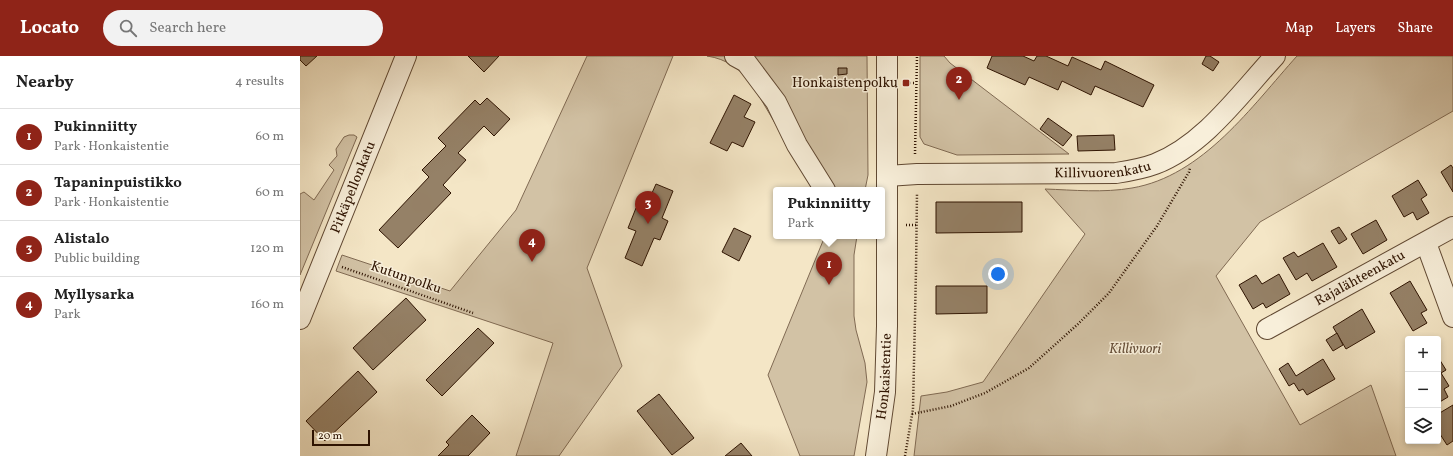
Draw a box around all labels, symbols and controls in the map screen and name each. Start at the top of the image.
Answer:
search box [103,10,383,46]
text: Locato [20,15,79,41]
icon: search [117,17,139,39]
text: Search here [149,18,226,39]
text: Map [1285,19,1313,38]
text: Layers [1335,19,1375,38]
text: Share [1397,19,1433,38]
pin: 2 [946,67,972,100]
text: Nearby [16,71,74,94]
text: 4 results [235,73,284,91]
place label: Honkaistenpolku [792,74,898,93]
marker: Honkaistenpolku [901,78,911,88]
text: Pukinniitty [54,117,137,138]
text: 1 [26,128,32,146]
text: 60 m [256,128,284,146]
text: Park · Honkaistentie [54,138,169,156]
street label: Pitkäpellonkatu [326,138,380,236]
street label: Killivuorenkatu [1054,156,1154,183]
text: Tapaninpuistikko [54,173,182,194]
text: 2 [26,184,32,202]
text: 60 m [256,184,284,202]
popup [773,187,885,239]
pin: 3 [635,191,661,224]
text: Park · Honkaistentie [54,194,169,212]
text: Pukinniitty [787,194,871,215]
text: Park [787,215,814,233]
text: Alistalo [54,229,109,250]
pin: 4 [519,229,545,262]
text: 3 [26,240,32,258]
text: 120 m [250,240,284,258]
street label: Rajalähteenkatu [1311,245,1409,311]
text: Public building [54,250,140,268]
pin: 1 [816,252,842,285]
street label: Kutunpolku [368,257,444,299]
your location [988,264,1008,284]
text: Myllysarka [54,285,134,306]
text: 4 [25,296,33,314]
text: 160 m [250,296,284,314]
text: Park [54,306,81,324]
street label: Honkaistentie [872,333,896,421]
map controls [1405,336,1441,444]
button: + [1405,336,1441,372]
park label: Killivuori [1109,340,1162,359]
button: − [1405,372,1441,408]
button: layers [1405,408,1441,444]
scale bar [312,428,370,447]
text: 20 m [318,429,342,444]

